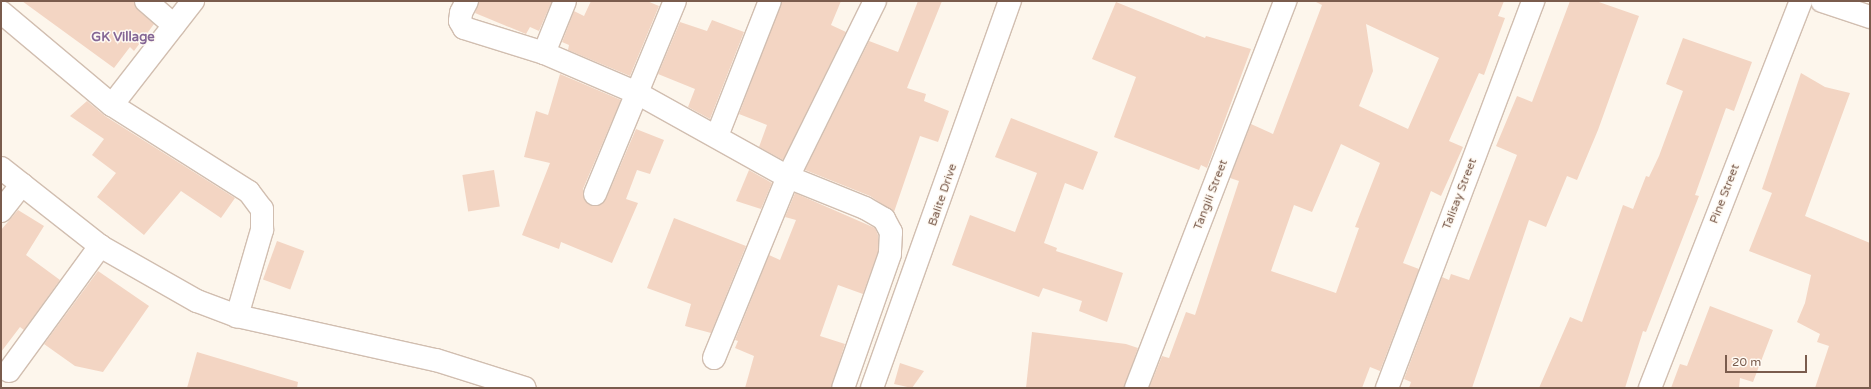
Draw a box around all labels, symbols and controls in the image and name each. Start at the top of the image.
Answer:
district label: GK Village [91,29,155,45]
street label: Talisay Street [1440,156,1480,232]
street label: Tangili Street [1191,158,1231,232]
street label: Balite Drive [926,162,960,228]
street label: Pine Street [1707,162,1743,226]
scale bar [1727,347,1809,373]
text: 20 m [1732,355,1761,369]

